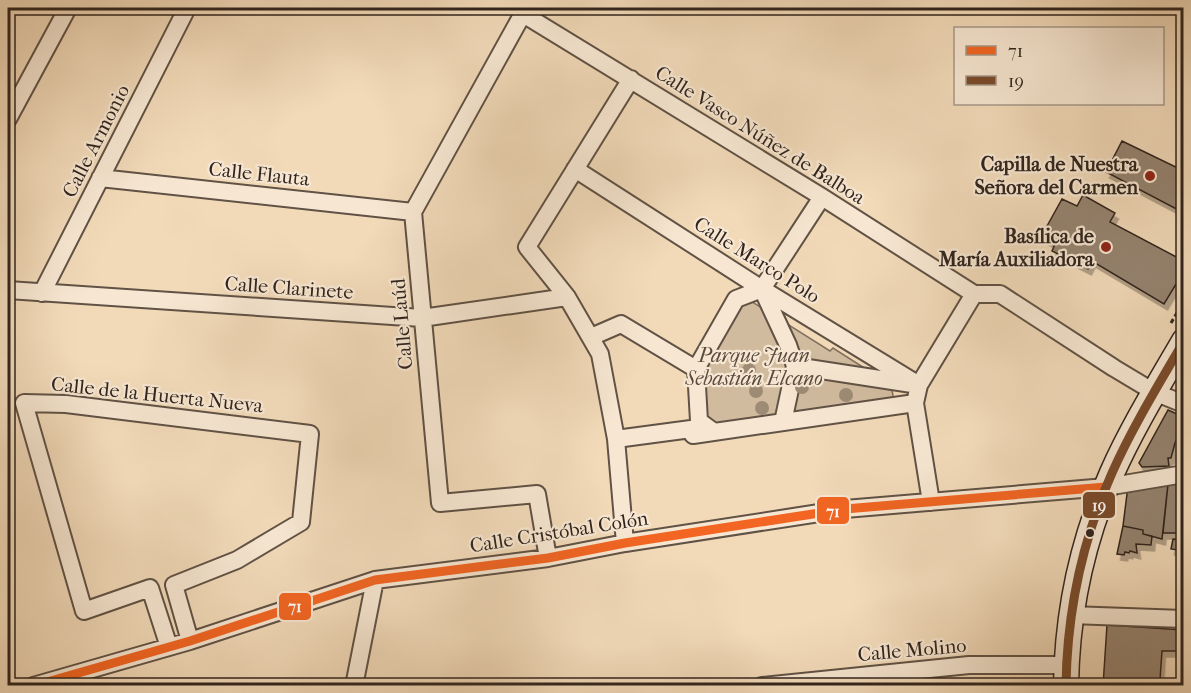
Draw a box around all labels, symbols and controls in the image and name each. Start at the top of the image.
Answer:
legend [954,27,1164,105]
text: 71 [1008,41,1023,62]
street label: Calle Vasco Núñez de Balboa [651,61,870,209]
text: 19 [1008,71,1024,92]
street label: Calle Armonio [58,81,134,201]
place label: Capilla de Nuestra Señora del Carmen [974,153,1139,199]
street label: Calle Flauta [208,157,311,191]
marker: Capilla de Nuestra Señora del Carmen [1143,169,1157,183]
street label: Calle Marco Polo [690,212,824,308]
place label: Basílica de María Auxiliadora [938,225,1095,271]
marker: Basílica de María Auxiliadora [1099,240,1113,254]
street label: Calle Clarinete [224,272,354,304]
street label: Calle Laúd [386,276,417,370]
park label: Parque Juan Sebastián Elcano [684,344,823,390]
street label: Calle de la Huerta Nueva [50,372,265,418]
line badge: 19 [1082,491,1116,519]
line badge: 71 [816,496,850,525]
text: 19 [1092,496,1106,516]
text: 71 [825,502,840,521]
street label: Calle Cristóbal Colón [468,506,650,557]
unlabelled marker [1084,527,1096,539]
line badge: 71 [278,592,312,621]
text: 71 [287,597,302,616]
street label: Calle Molino [857,634,967,666]

